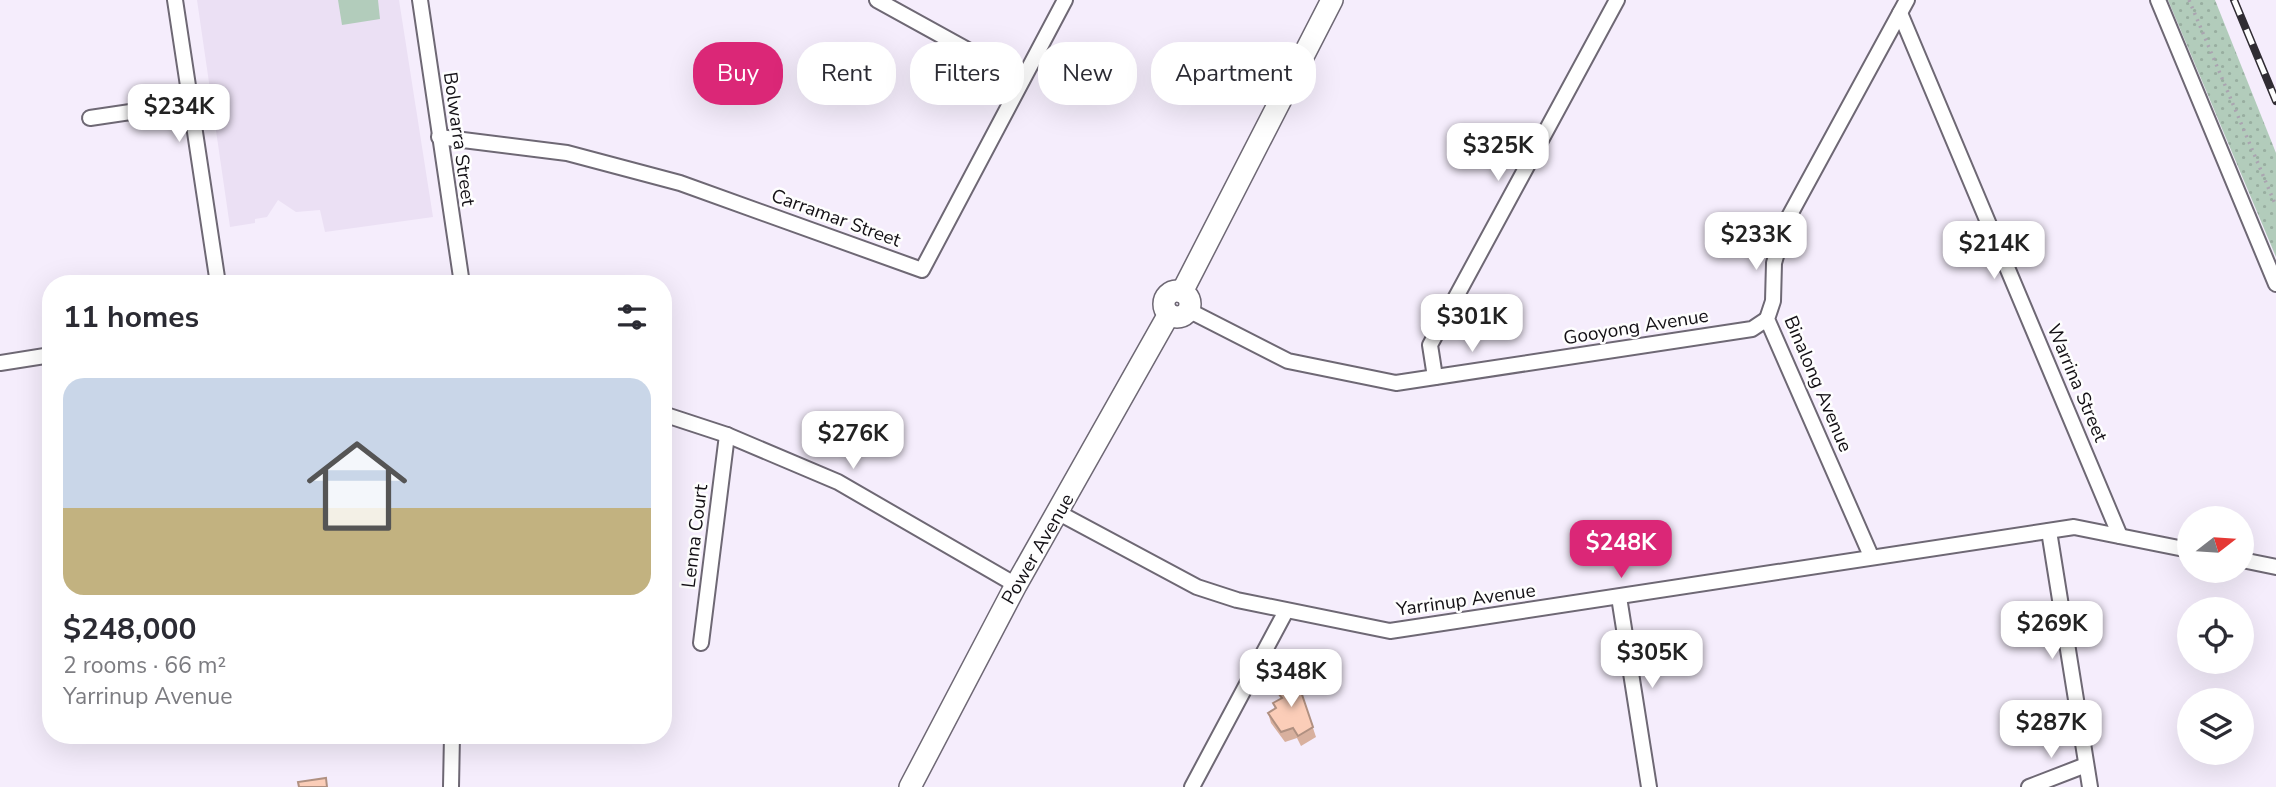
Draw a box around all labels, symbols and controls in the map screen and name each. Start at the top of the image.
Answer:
chip: Buy [693,42,783,105]
chip: Rent [797,42,896,105]
chip: Filters [910,42,1024,105]
chip: New [1038,42,1137,105]
chip: Apartment [1151,42,1316,105]
street label: Bolwarra Street [437,70,481,208]
pin: $234K [130,85,228,144]
text: $234K [144,91,214,122]
pin: $325K [1449,124,1547,183]
text: $325K [1463,130,1533,161]
street label: Carramar Street [768,183,905,254]
pin: $233K [1707,212,1805,272]
text: $233K [1721,219,1791,250]
pin: $214K [1945,222,2043,281]
text: $214K [1959,228,2029,259]
pin: $301K [1423,294,1521,354]
text: 11 homes [63,297,199,338]
icon: filters [613,298,651,336]
text: $301K [1437,301,1507,332]
street label: Gooyong Avenue [1562,303,1710,351]
street label: Binalong Avenue [1778,312,1858,456]
street label: Warrina Street [2041,320,2114,446]
pin: $276K [804,412,902,471]
text: $276K [818,418,888,449]
icon: home [294,423,420,549]
street label: Lenna Court [676,482,714,589]
street label: Power Avenue [996,489,1080,609]
north arrow [2177,506,2254,583]
map controls [2177,506,2254,765]
pin: $248K [1572,520,1670,580]
text: $248K [1586,527,1656,558]
street label: Yarrinup Avenue [1394,577,1537,623]
button: locate [2177,597,2254,674]
pin: $269K [2003,602,2101,661]
text: $269K [2017,608,2087,639]
text: $248,000 [63,609,196,650]
pin: $305K [1603,630,1701,690]
text: $305K [1617,637,1687,668]
text: 2 rooms · 66 m² [63,650,226,681]
pin: $348K [1242,650,1340,709]
text: $348K [1256,656,1326,687]
text: Yarrinup Avenue [63,681,233,712]
button: layers [2177,688,2254,765]
pin: $287K [2002,700,2100,760]
text: $287K [2016,707,2086,738]

